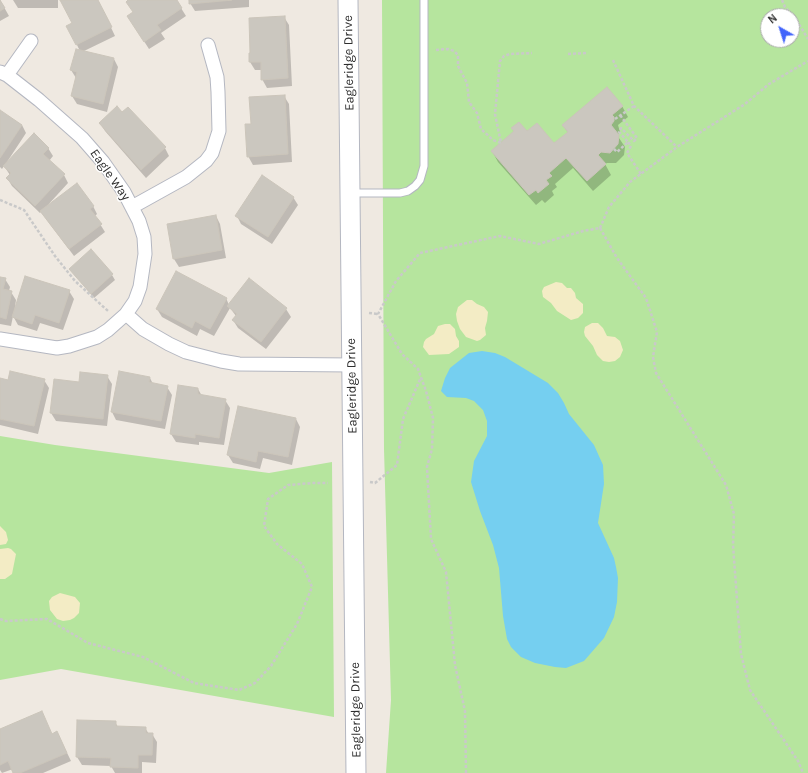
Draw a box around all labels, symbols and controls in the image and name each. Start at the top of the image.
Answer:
north arrow [760,8,800,48]
text: N [766,12,780,27]
street label: Eagleridge Drive [340,15,358,111]
street label: Eagle Way [87,146,133,204]
street label: Eagleridge Drive [343,338,361,434]
street label: Eagleridge Drive [347,662,365,758]

